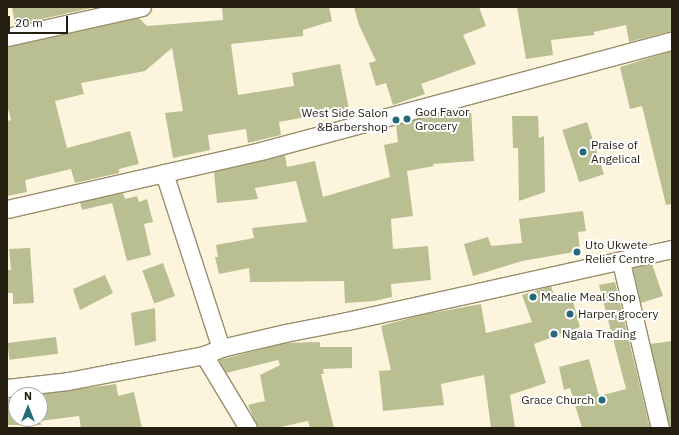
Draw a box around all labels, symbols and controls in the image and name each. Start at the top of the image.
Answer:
scale bar [10,8,70,34]
text: 20 m [15,15,43,30]
place label: God Favor Grocery [415,105,469,133]
place label: West Side Salon &Barbershop [302,106,388,134]
marker: God Favor Grocery [402,114,412,124]
marker: West Side Salon &Barbershop [391,115,401,125]
place label: Praise of Angelical [591,138,640,166]
marker: Praise of Angelical [578,147,588,157]
place label: Uto Ukwete Relief Centre [585,238,655,266]
marker: Uto Ukwete Relief Centre [572,247,582,257]
place label: Mealie Meal Shop [541,290,636,304]
marker: Mealie Meal Shop [528,292,538,302]
place label: Harper grocery [578,307,659,321]
marker: Harper grocery [565,309,575,319]
place label: Ngala Trading [562,327,636,341]
marker: Ngala Trading [549,329,559,339]
north arrow [8,387,48,427]
text: N [24,389,32,403]
place label: Grace Church [521,393,594,407]
marker: Grace Church [597,395,607,405]

